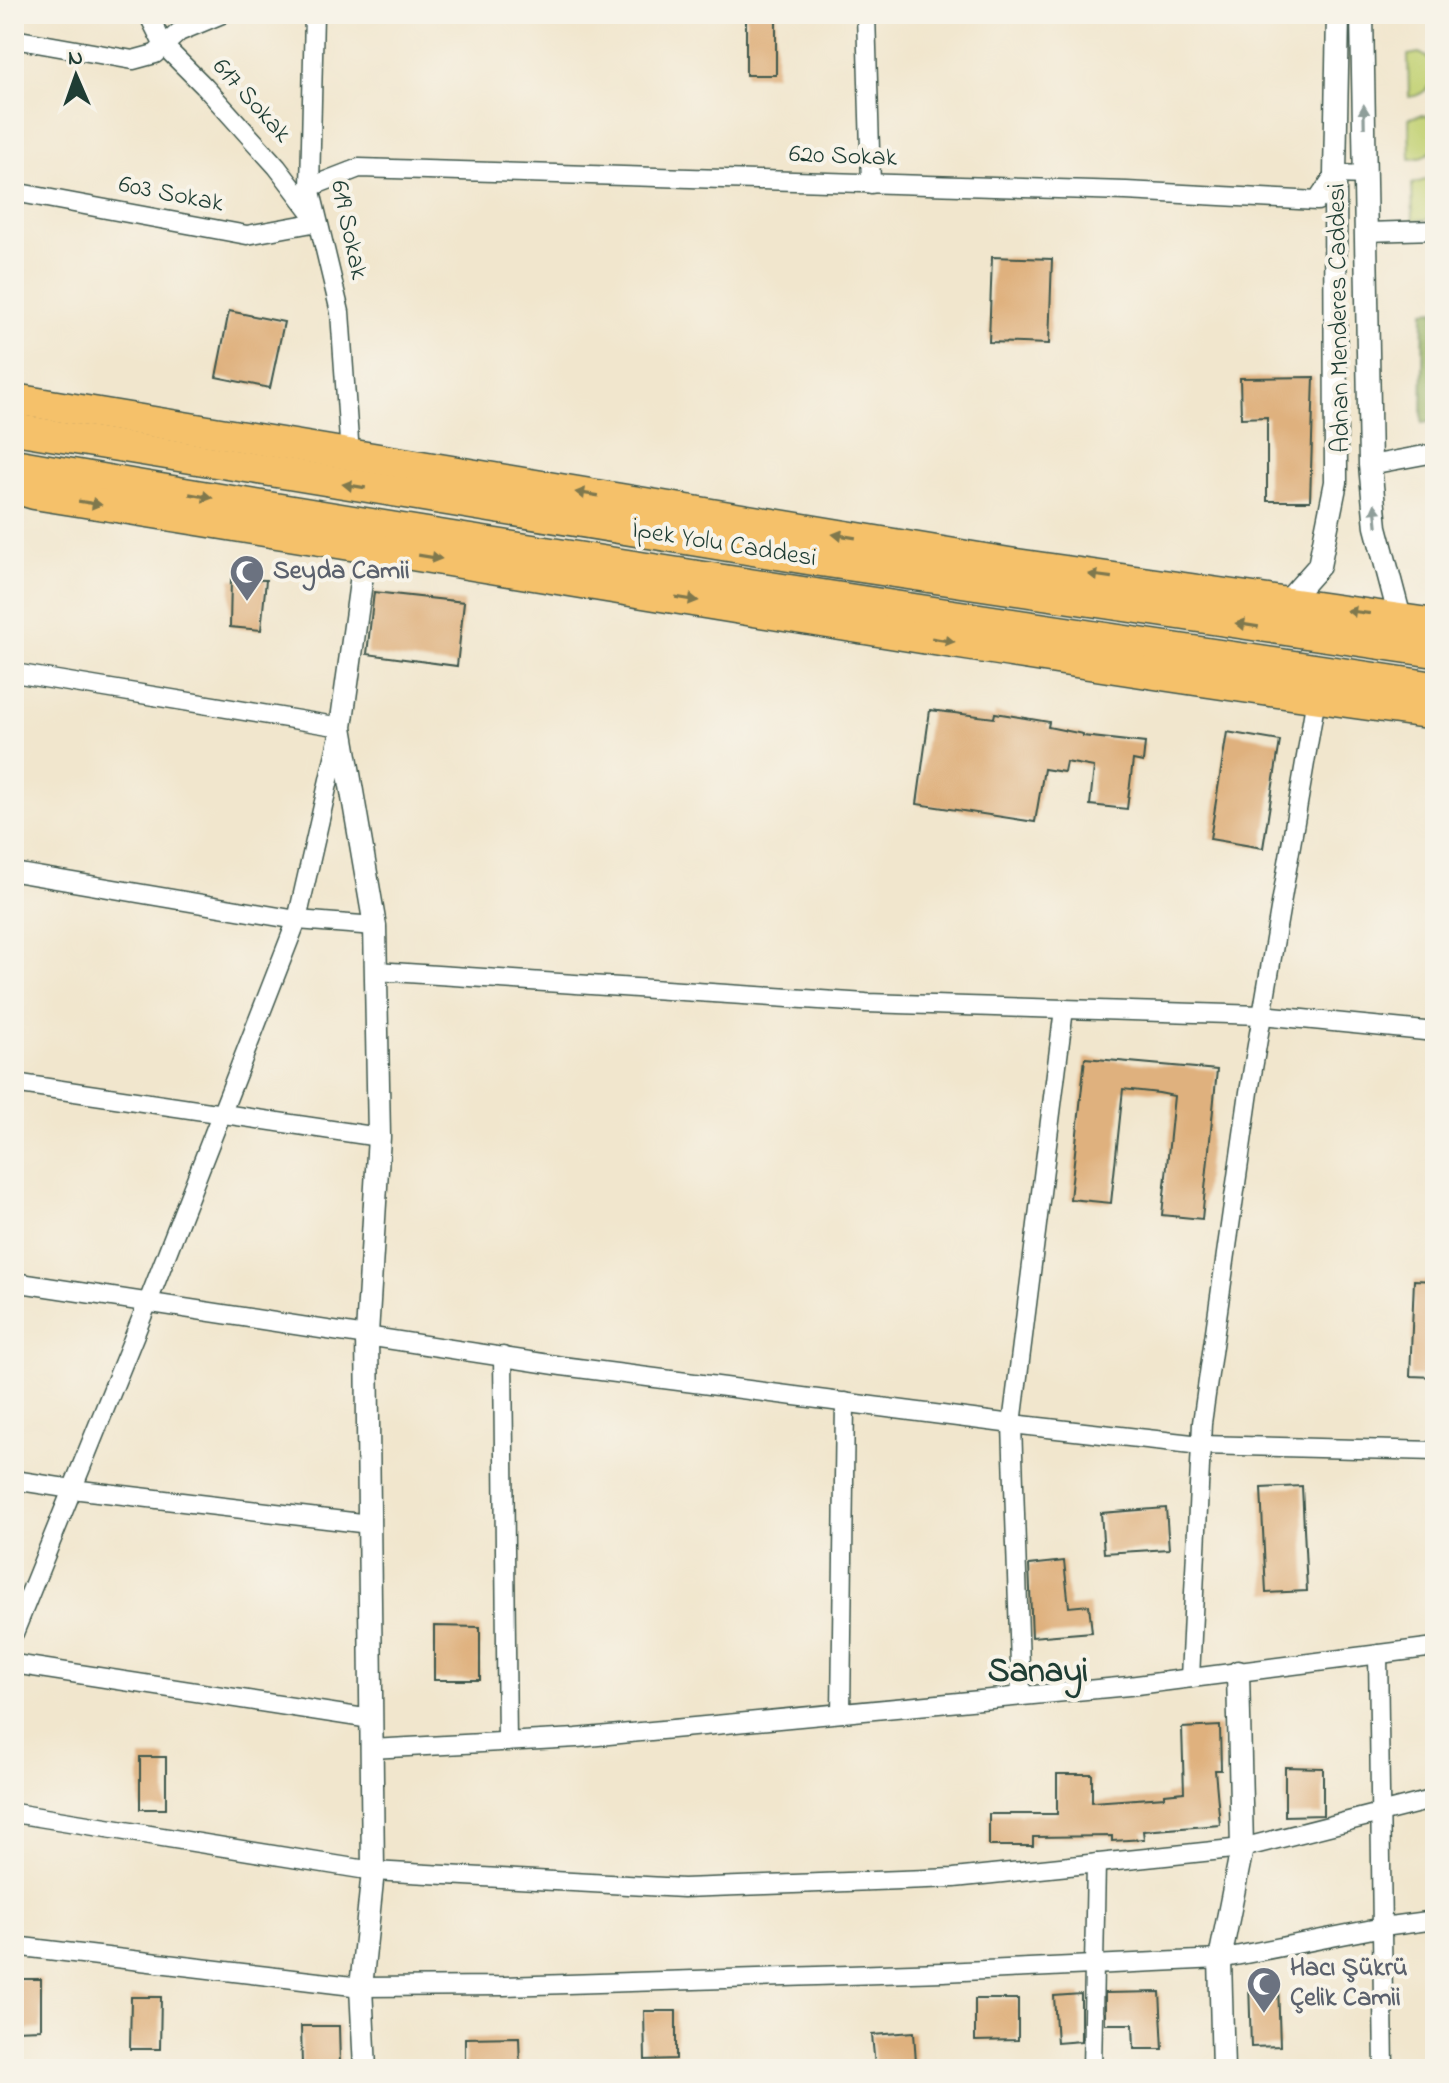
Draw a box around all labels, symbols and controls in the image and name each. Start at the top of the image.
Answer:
north arrow [36,36,116,116]
text: N [67,43,83,75]
street label: 617 Sokak [202,50,300,153]
one-way arrow [1358,103,1370,128]
street label: 620 Sokak [788,136,898,178]
street label: 603 Sokak [115,166,227,224]
street label: 619 Sokak [319,177,377,284]
street label: Adnan Menderes Caddesi [1319,183,1361,453]
one-way arrow [341,479,366,492]
one-way arrow [574,487,599,499]
one-way arrow [189,490,214,502]
one-way arrow [78,497,103,510]
one-way arrow [1369,503,1382,528]
street label: İpek Yolu Caddesi [629,512,819,578]
one-way arrow [831,529,856,541]
one-way arrow [418,552,443,564]
mosque icon: Seyda Camii [228,553,266,603]
place label: Seyda Camii [273,553,410,591]
one-way arrow [1088,569,1113,582]
one-way arrow [675,593,700,605]
one-way arrow [1345,605,1370,618]
one-way arrow [1234,618,1259,631]
one-way arrow [931,634,956,646]
district label: Sanayi [988,1648,1088,1699]
place label: Hacı Şükrü Çelik Camii [1290,1950,1408,2018]
mosque icon: Hacı Şükrü Çelik Camii [1245,1965,1283,2015]

